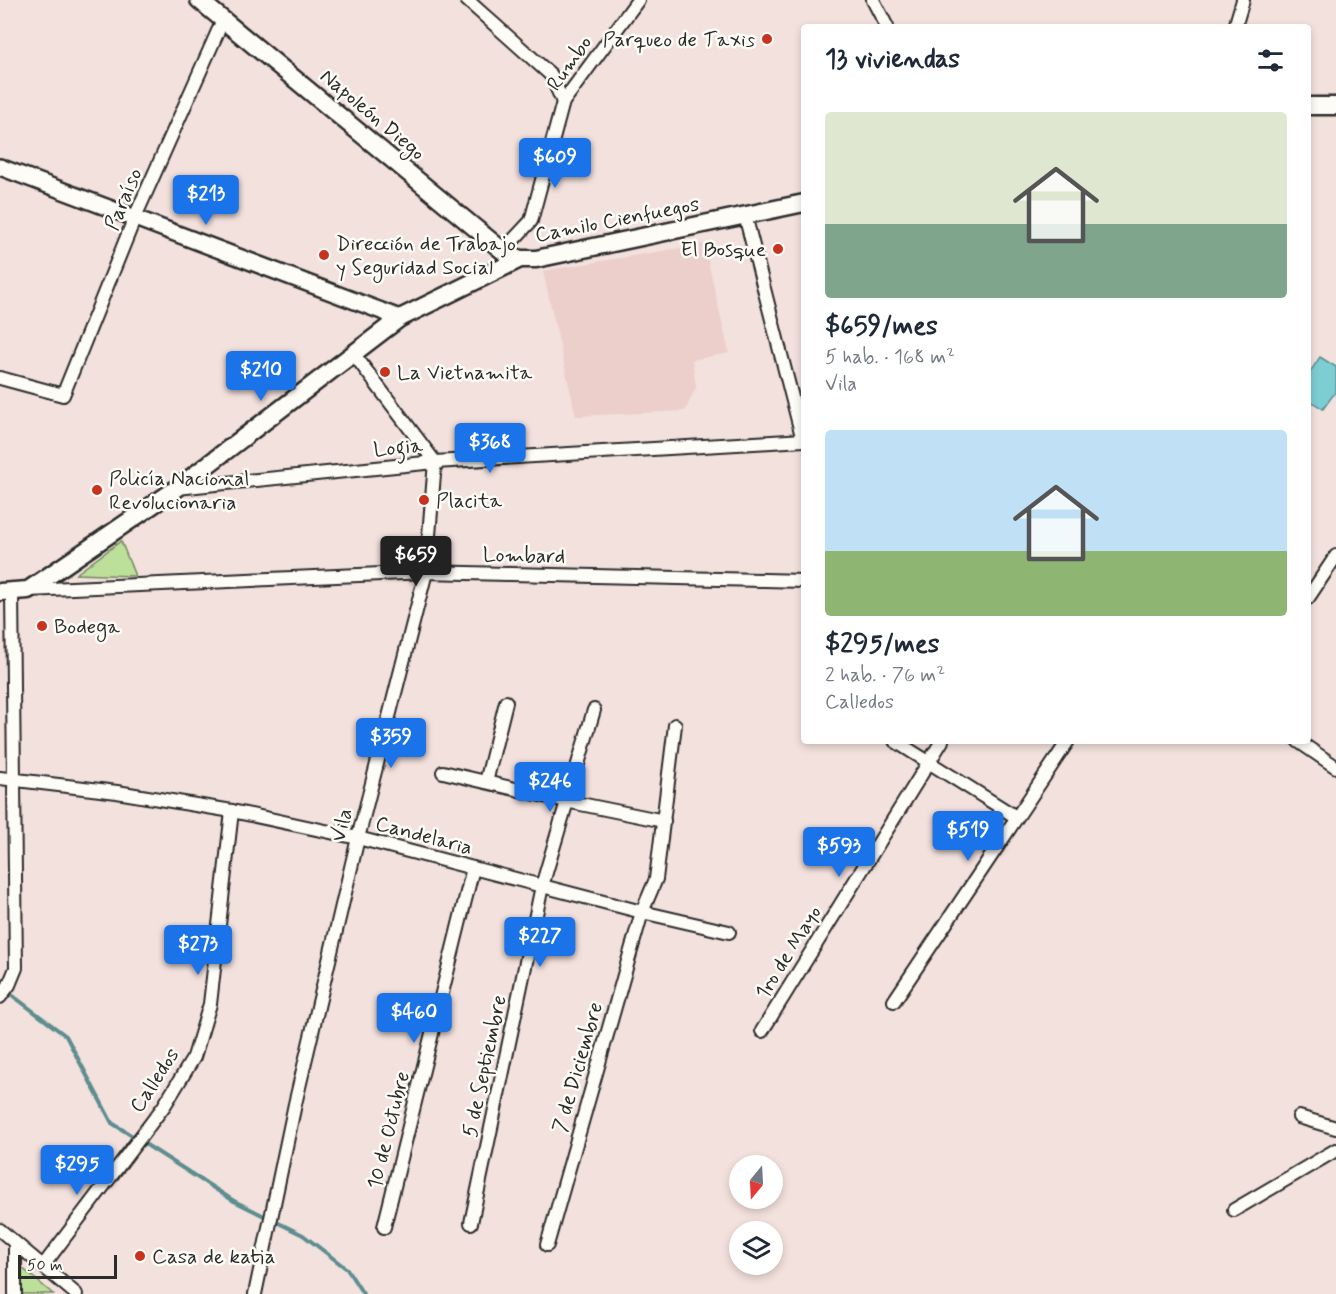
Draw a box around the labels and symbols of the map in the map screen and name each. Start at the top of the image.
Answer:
place label: Parqueo de Taxis [603,26,755,54]
street label: Rumbo [541,30,599,97]
marker: Parqueo de Taxis [760,32,774,46]
street label: Napoleón Diego [313,63,431,168]
pin: $609 [519,138,591,189]
street label: Paraíso [98,164,150,235]
pin: $213 [170,175,242,226]
street label: Camilo Cienfuegos [533,190,702,250]
place label: Dirección de Trabajo y Seguridad Social [336,230,516,283]
place label: El Bosque [681,236,766,264]
marker: El Bosque [771,242,785,256]
marker: Dirección de Trabajo y Seguridad Social [317,248,331,262]
pin: $210 [225,351,297,402]
place label: La Vietnamita [397,359,532,387]
marker: La Vietnamita [378,365,392,379]
pin: $368 [454,423,526,474]
street label: Logia [372,431,425,466]
place label: Policía Nacional Revolucionaria [109,465,249,517]
marker: Policía Nacional Revolucionaria [90,483,104,497]
place label: Placita [436,487,503,515]
marker: Placita [417,493,431,507]
pin: $659 [380,536,452,587]
street label: Lombard [482,541,565,571]
place label: Bodega [54,613,120,642]
marker: Bodega [35,619,49,633]
pin: $359 [355,718,427,769]
pin: $246 [514,762,586,813]
street label: Vila [324,805,360,845]
street label: Candelaria [372,810,475,862]
pin: $519 [932,811,1004,862]
pin: $593 [803,827,875,878]
street label: 1ro de Mayo [749,901,829,1005]
pin: $227 [504,917,576,968]
pin: $273 [162,925,234,976]
pin: $460 [378,993,450,1044]
street label: 5 de Septiembre [456,993,514,1140]
street label: 7 de Diciembre [546,999,610,1136]
street label: Calledos [123,1043,186,1118]
street label: 10 de Octubre [361,1068,417,1192]
pin: $295 [41,1145,113,1196]
north arrow [729,1155,783,1209]
place label: Casa de katia [152,1243,276,1271]
marker: Casa de katia [133,1249,147,1263]
scale bar [18,1252,117,1280]

